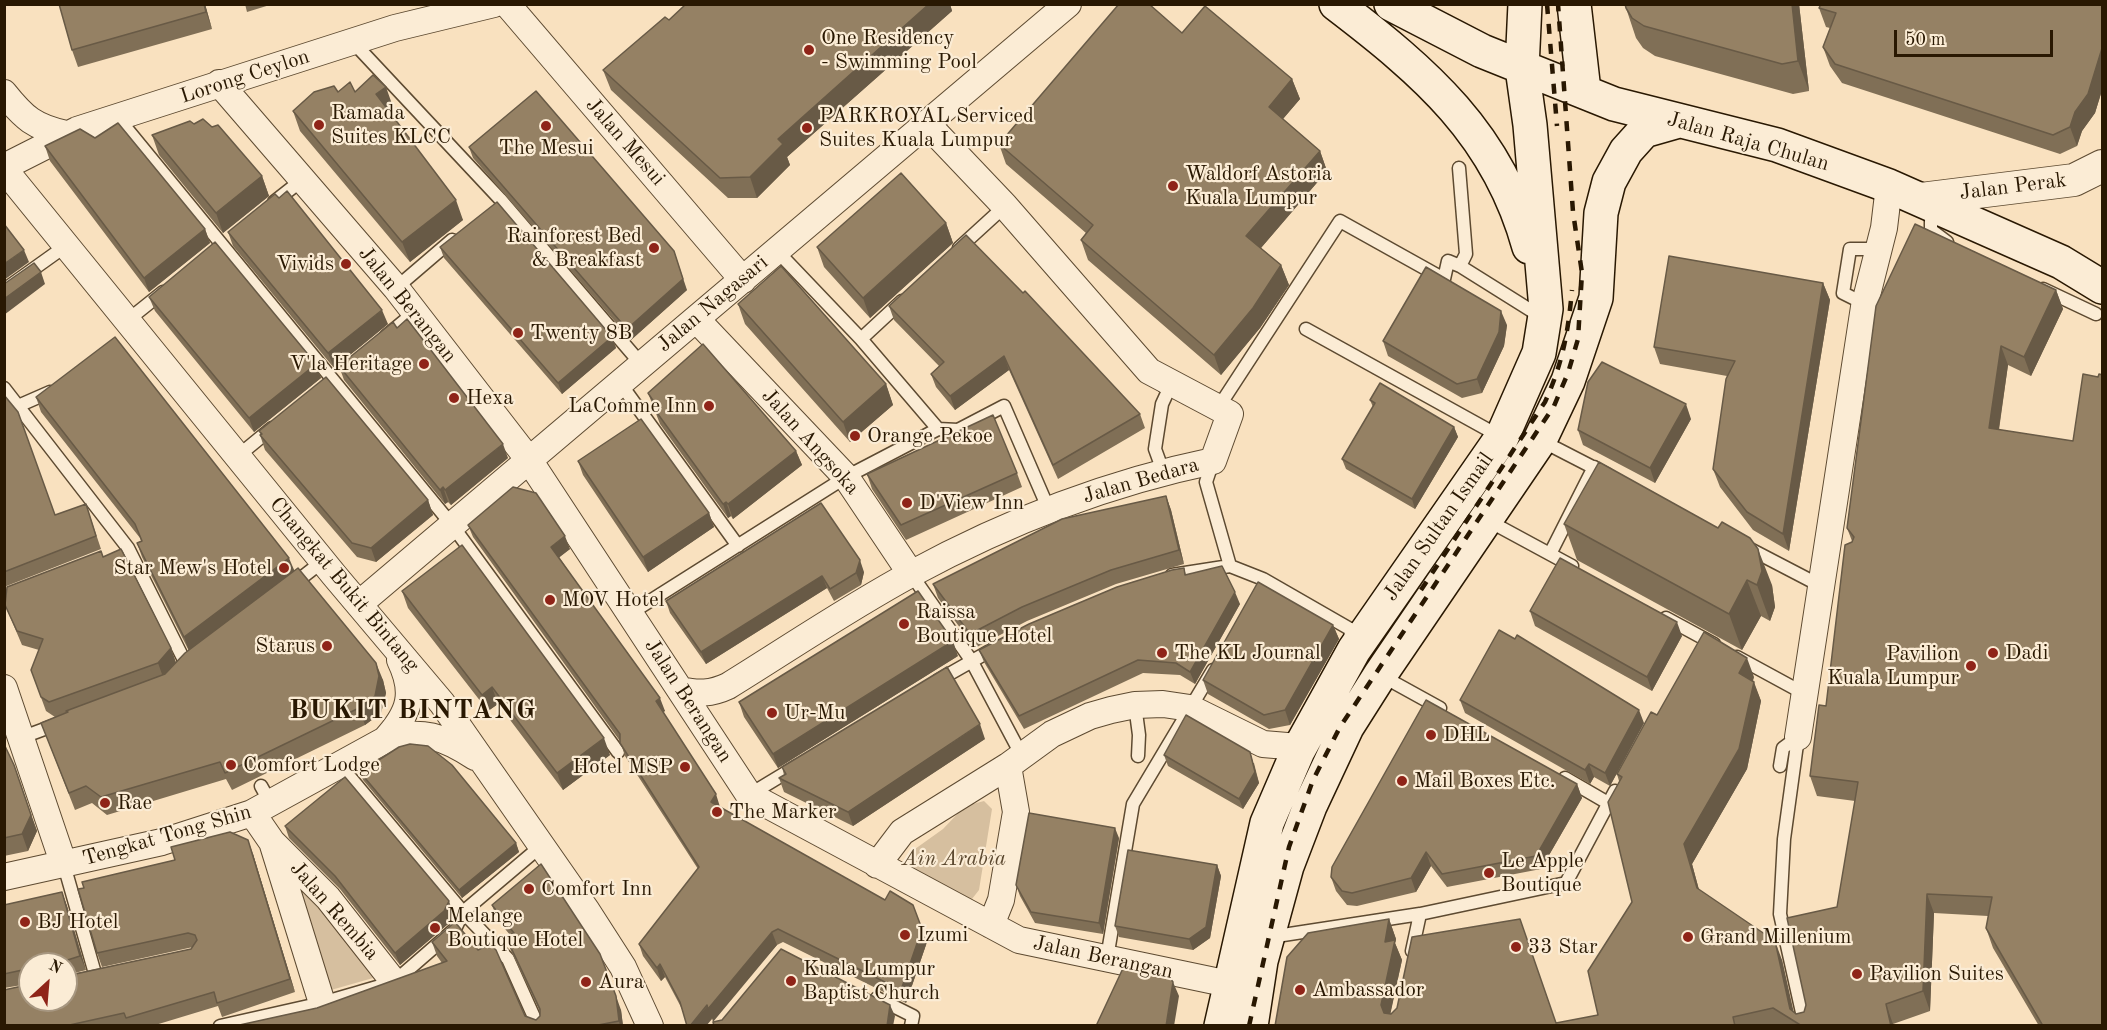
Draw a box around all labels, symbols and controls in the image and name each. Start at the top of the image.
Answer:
scale bar [1897,18,2056,56]
place label: One Residency - Swimming Pool [821,25,977,75]
text: 50 m [1905,31,1945,49]
marker: One Residency - Swimming Pool [802,43,816,57]
street label: Lorong Ceylon [177,44,313,110]
street label: Jalan Mesui [580,93,670,191]
place label: Ramada Suites KLCC [331,100,451,150]
place label: PARKROYAL Serviced Suites Kuala Lumpur [819,103,1034,153]
street label: Jalan Raja Chulan [1664,107,1832,177]
marker: Ramada Suites KLCC [312,118,326,132]
marker: The Mesui [539,119,553,133]
marker: PARKROYAL Serviced Suites Kuala Lumpur [800,121,814,135]
place label: The Mesui [498,135,594,161]
place label: Waldorf Astoria Kuala Lumpur [1185,161,1332,211]
street label: Jalan Perak [1958,168,2068,206]
marker: Waldorf Astoria Kuala Lumpur [1166,179,1180,193]
place label: Rainforest Bed & Breakfast [507,223,642,273]
marker: Rainforest Bed & Breakfast [647,241,661,255]
street label: Jalan Berangan [352,242,462,368]
street label: Jalan Nagasari [652,250,774,358]
place label: Vivids [276,251,334,277]
marker: Vivids [339,257,353,271]
place label: Twenty 8B [530,320,632,346]
marker: Twenty 8B [511,326,525,340]
place label: V'la Heritage [290,351,412,377]
marker: V'la Heritage [417,357,431,371]
street label: Jalan Angsoka [756,384,864,500]
place label: Hexa [466,385,514,411]
marker: Hexa [447,391,461,405]
place label: LaComme Inn [568,393,697,419]
marker: LaComme Inn [702,399,716,413]
place label: Orange Pekoe [867,423,993,449]
marker: Orange Pekoe [848,429,862,443]
street label: Jalan Sultan Ismail [1378,448,1500,606]
street label: Jalan Bedara [1080,452,1202,510]
place label: D'View Inn [919,490,1024,516]
street label: Changkat Bukit Bintang [263,492,425,678]
marker: D'View Inn [900,496,914,510]
place label: Star Mew's Hotel [114,555,272,581]
marker: Star Mew's Hotel [277,561,291,575]
place label: MOV Hotel [562,587,664,613]
marker: MOV Hotel [543,593,557,607]
place label: Raissa Boutique Hotel [916,599,1052,649]
marker: Raissa Boutique Hotel [897,617,911,631]
place label: Starus [255,633,315,659]
street label: Jalan Berangan [639,634,737,768]
marker: Starus [320,639,334,653]
place label: The KL Journal [1174,640,1321,666]
place label: Dadi [2005,640,2048,666]
place label: Pavilion Kuala Lumpur [1827,641,1959,691]
marker: The KL Journal [1155,646,1169,660]
marker: Dadi [1986,646,2000,660]
marker: Pavilion Kuala Lumpur [1964,659,1978,673]
district label: BUKIT BINTANG [289,695,537,727]
place label: Ur-Mu [784,700,846,726]
marker: Ur-Mu [765,706,779,720]
place label: DHL [1443,722,1490,748]
marker: DHL [1424,728,1438,742]
place label: Comfort Lodge [243,752,380,778]
place label: Hotel MSP [573,754,673,780]
marker: Comfort Lodge [224,758,238,772]
marker: Hotel MSP [678,760,692,774]
place label: Mail Boxes Etc. [1414,768,1556,794]
marker: Mail Boxes Etc. [1395,774,1409,788]
place label: Rae [117,790,152,816]
marker: Rae [98,796,112,810]
place label: The Marker [729,799,837,825]
street label: Tengkat Tong Shin [80,800,254,872]
marker: The Marker [710,805,724,819]
park label: Ain Arabia [902,846,1006,872]
place label: Le Apple Boutique [1501,848,1584,898]
street label: Jalan Rembia [284,856,384,966]
marker: Le Apple Boutique [1482,866,1496,880]
place label: Comfort Inn [541,876,652,902]
marker: Comfort Inn [522,882,536,896]
place label: Melange Boutique Hotel [447,903,583,953]
place label: BJ Hotel [37,909,118,935]
marker: BJ Hotel [18,915,32,929]
marker: Melange Boutique Hotel [428,921,442,935]
place label: Izumi [917,922,968,948]
place label: Grand Millenium [1700,924,1851,950]
marker: Izumi [898,928,912,942]
marker: Grand Millenium [1681,930,1695,944]
street label: Jalan Berangan [1031,931,1175,985]
place label: 33 Star [1528,934,1598,960]
marker: 33 Star [1509,940,1523,954]
north arrow [18,952,78,1012]
place label: Kuala Lumpur Baptist Church [803,956,940,1006]
text: N [46,958,64,977]
place label: Pavilion Suites [1869,961,2004,987]
marker: Pavilion Suites [1850,967,1864,981]
place label: Aura [598,969,644,995]
marker: Kuala Lumpur Baptist Church [784,974,798,988]
marker: Aura [579,975,593,989]
place label: Ambassador [1312,977,1424,1003]
marker: Ambassador [1293,983,1307,997]

